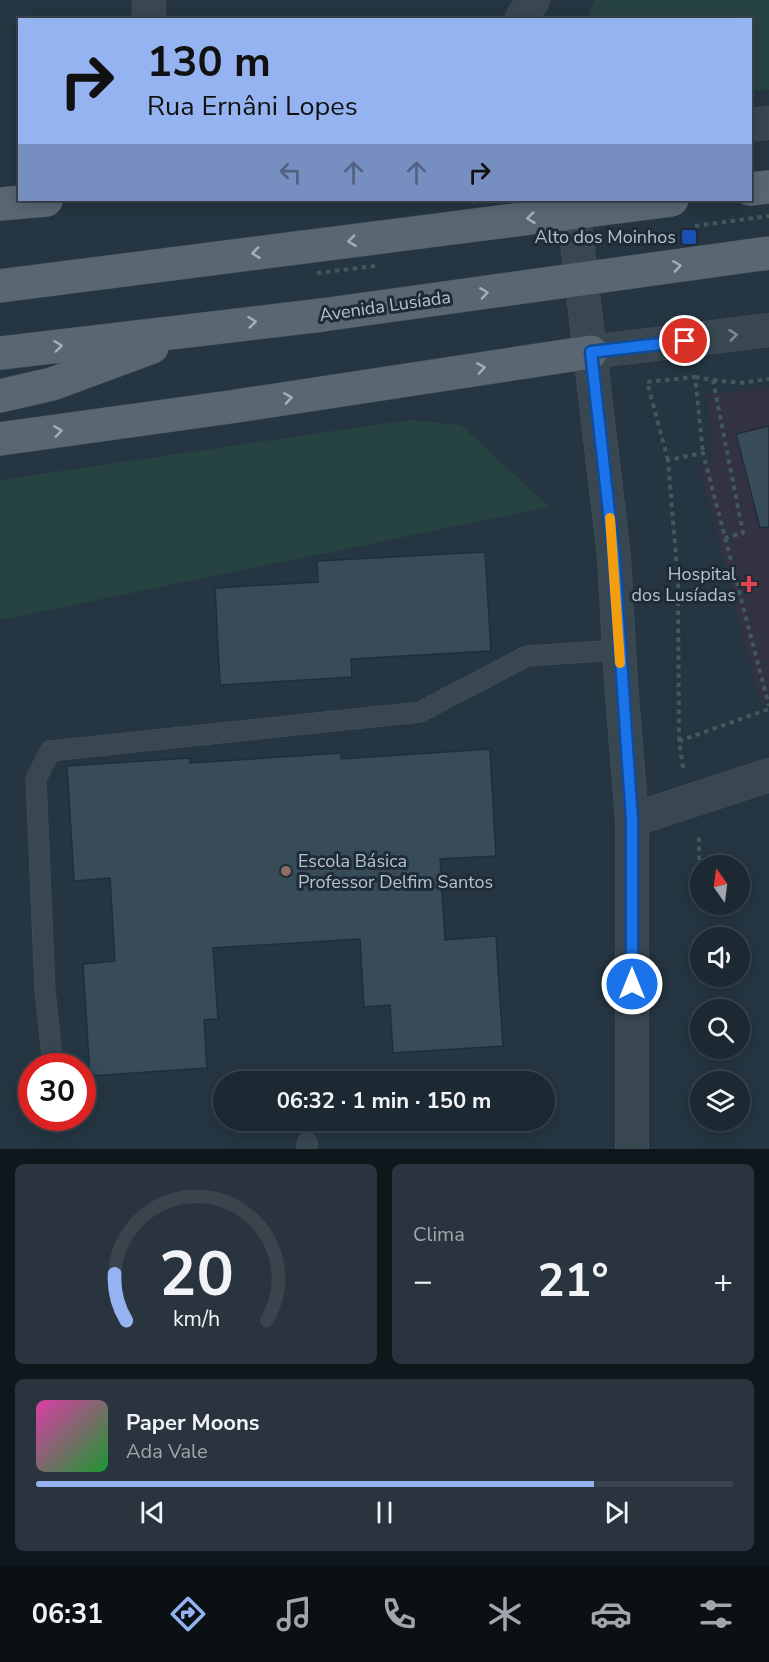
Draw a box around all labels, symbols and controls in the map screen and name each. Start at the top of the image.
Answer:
text: 130 m [147,34,271,91]
icon: right [48,42,126,120]
text: Rua Ernâni Lopes [147,88,358,125]
icon: left [274,156,307,189]
icon: ahead [337,156,370,189]
icon: ahead [400,156,433,189]
icon: right [463,156,496,189]
one-way arrow [526,211,535,223]
place label: Alto dos Moinhos [534,225,676,249]
marker: Alto dos Moinhos [680,228,698,246]
one-way arrow [348,234,357,246]
one-way arrow [251,247,260,259]
one-way arrow [673,261,682,273]
street label: Avenida Lusíada [318,285,452,327]
one-way arrow [479,287,489,299]
pin [659,315,710,366]
one-way arrow [247,316,256,329]
icon: arrive [668,324,701,357]
one-way arrow [728,329,737,342]
one-way arrow [53,340,63,352]
one-way arrow [476,363,485,375]
one-way arrow [283,392,293,405]
one-way arrow [53,425,63,437]
place label: Hospital dos Lusíadas [631,562,737,607]
marker: Hospital dos Lusíadas [740,575,758,593]
place label: Escola Básica Professor Delfim Santos [298,849,493,894]
north arrow [690,855,750,915]
map controls [690,855,750,1131]
marker: Escola Básica Professor Delfim Santos [279,864,293,878]
button: sound [690,927,750,987]
position arrow [600,952,664,1016]
button: search [690,999,750,1059]
speed limit sign: 30 [18,1053,96,1131]
button: layers [690,1071,750,1131]
text: 06:32 · 1 min · 150 m [277,1086,491,1116]
text: Clima [413,1221,465,1248]
text: 20 [159,1232,233,1317]
text: 21° [537,1251,609,1312]
text: − [413,1259,433,1304]
text: + [713,1259,733,1304]
text: km/h [172,1304,220,1334]
text: Paper Moons [126,1408,260,1438]
text: Ada Vale [126,1438,208,1465]
icon: previous [136,1496,169,1529]
icon: pause [368,1496,401,1529]
icon: next [600,1496,633,1529]
icon: directions [167,1593,209,1635]
icon: music [273,1593,315,1635]
icon: phone [378,1593,420,1635]
icon: climate [484,1593,526,1635]
icon: car [590,1593,632,1635]
icon: filters [695,1593,737,1635]
text: 06:31 [32,1596,103,1633]

